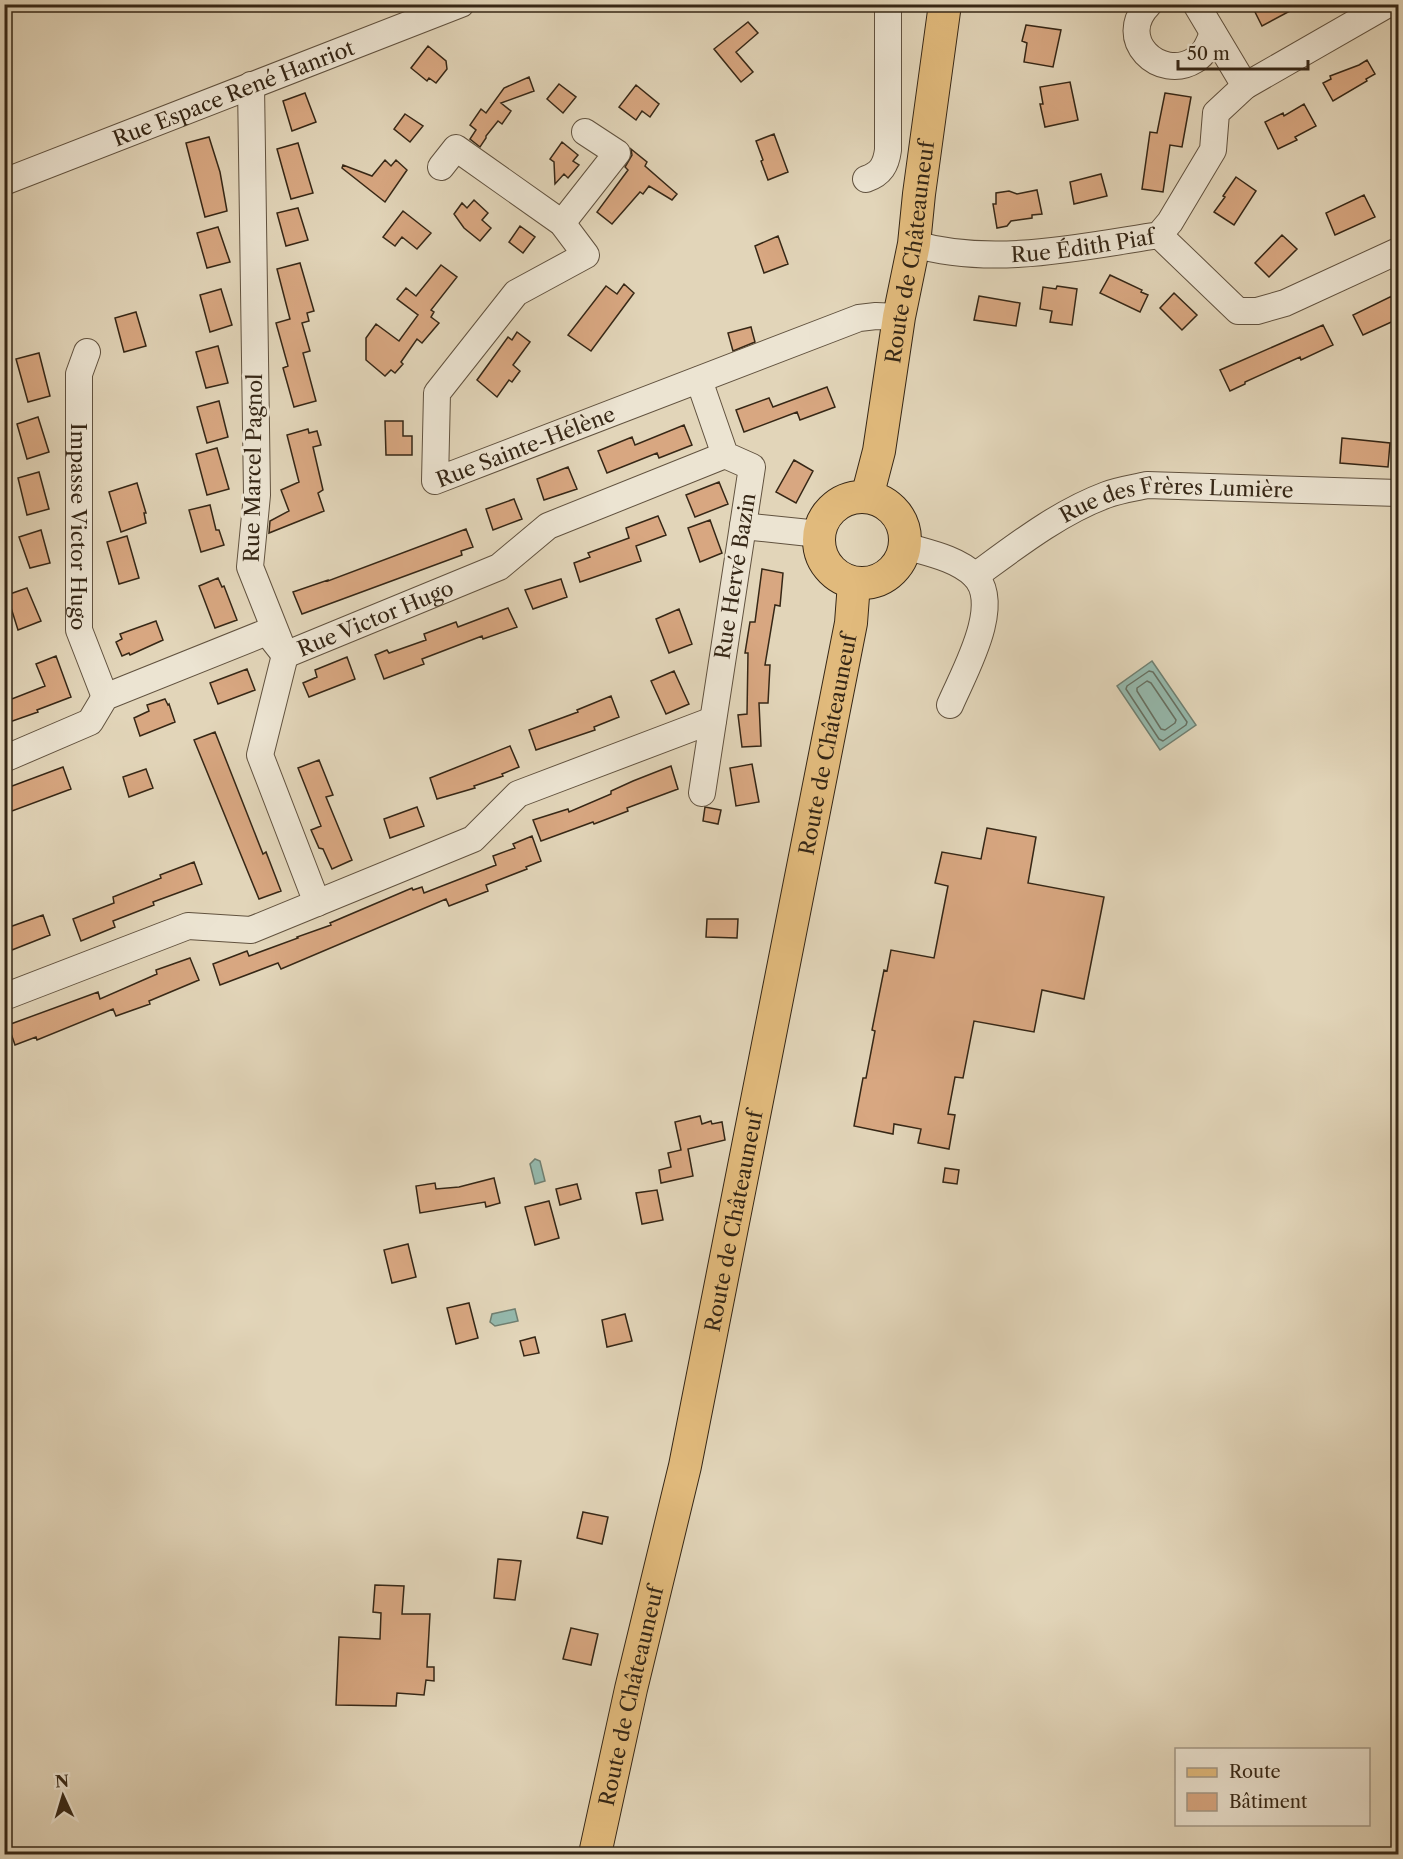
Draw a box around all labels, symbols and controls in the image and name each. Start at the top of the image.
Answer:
scale bar [1178,33,1308,71]
street label: Rue Espace René Hanriot [109,34,358,151]
text: 50 m [1187,43,1230,65]
street label: Route de Châteauneuf [880,137,939,365]
street label: Rue Édith Piaf [1010,223,1159,267]
street label: Rue Marcel Pagnol [239,373,267,563]
street label: Rue Sainte-Hélène [432,401,618,492]
street label: Impasse Victor Hugo [67,423,92,630]
street label: Rue des Frères Lumière [1055,471,1294,527]
street label: Rue Hervé Bazin [710,491,760,661]
street label: Rue Victor Hugo [293,575,457,661]
street label: Route de Châteauneuf [793,629,862,857]
street label: Route de Châteauneuf [699,1106,768,1334]
street label: Route de Châteauneuf [593,1581,669,1808]
legend [1175,1748,1370,1826]
text: Route [1229,1761,1281,1783]
north arrow [33,1766,93,1826]
text: N [54,1771,70,1791]
text: Bâtiment [1229,1791,1308,1813]

